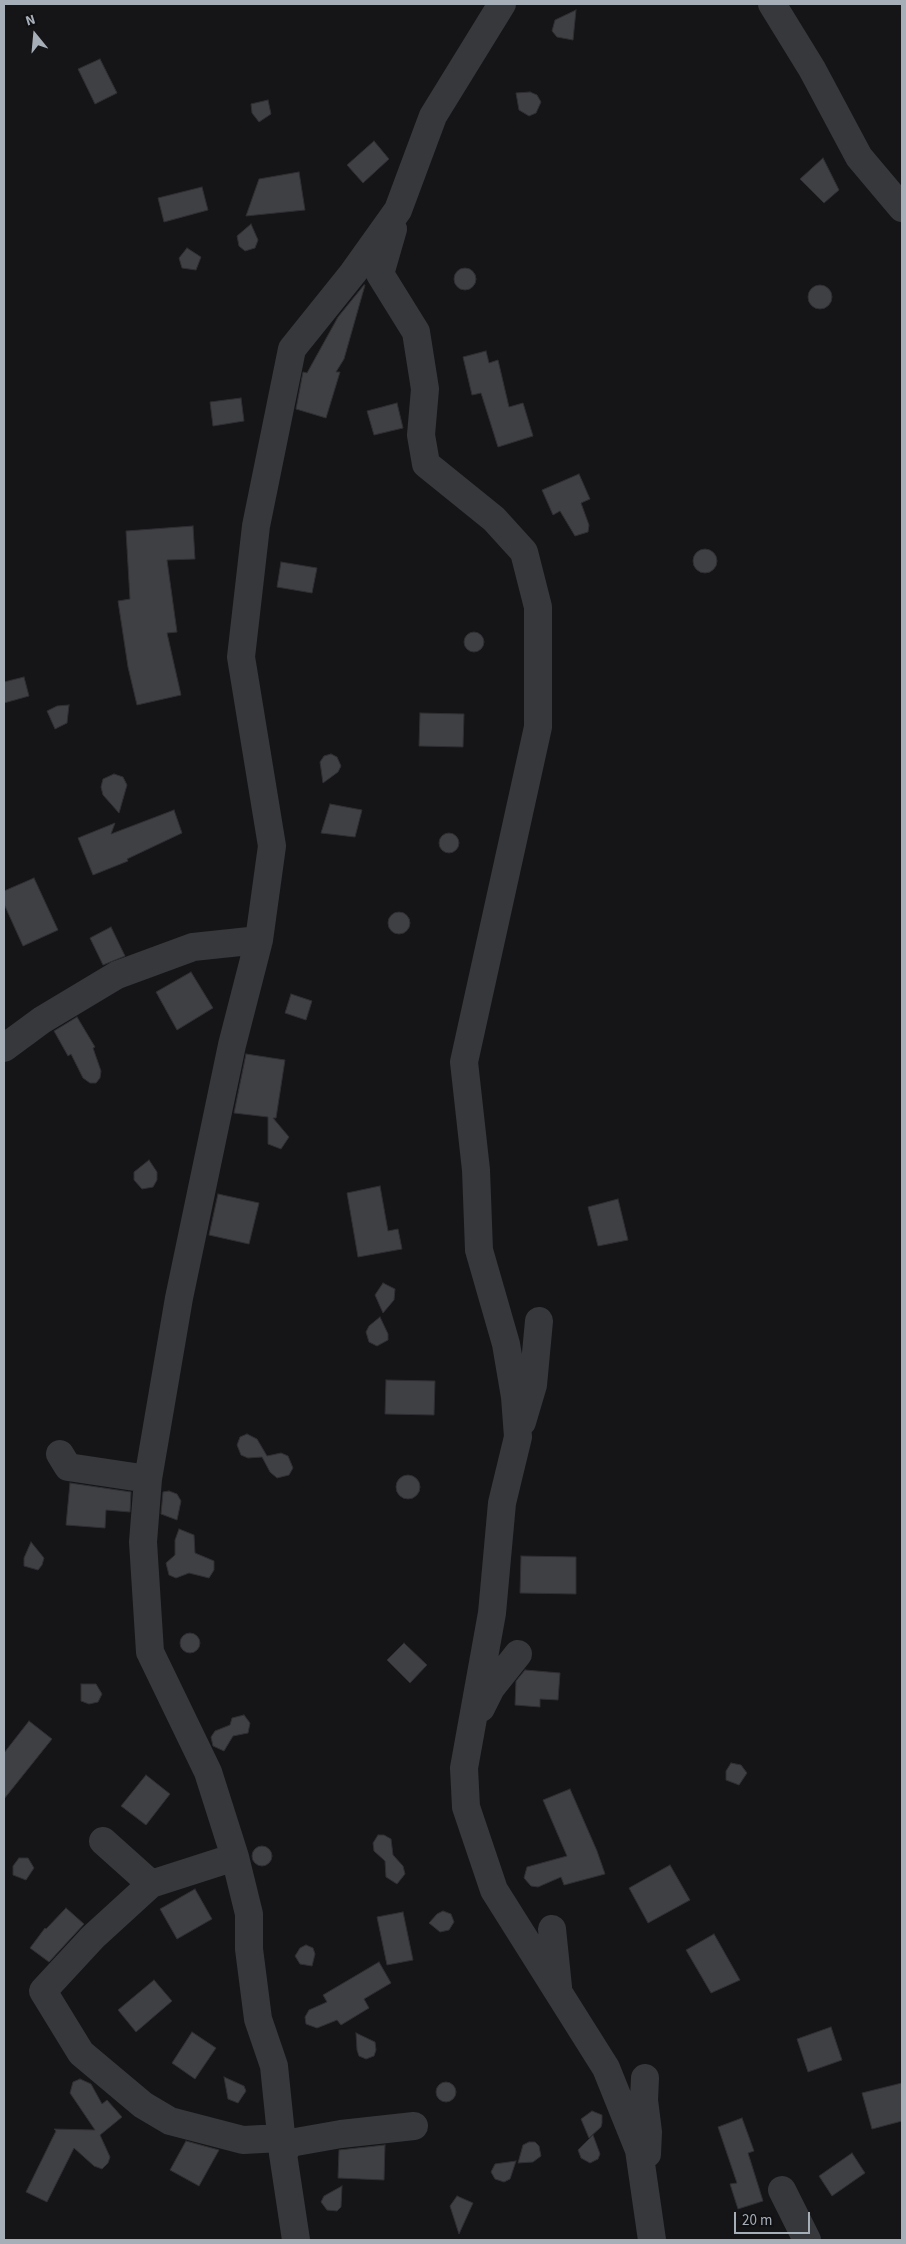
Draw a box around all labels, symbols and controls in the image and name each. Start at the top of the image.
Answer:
north arrow [10,10,60,60]
text: N [23,10,38,32]
scale bar [736,2202,812,2234]
text: 20 m [742,2210,772,2231]

